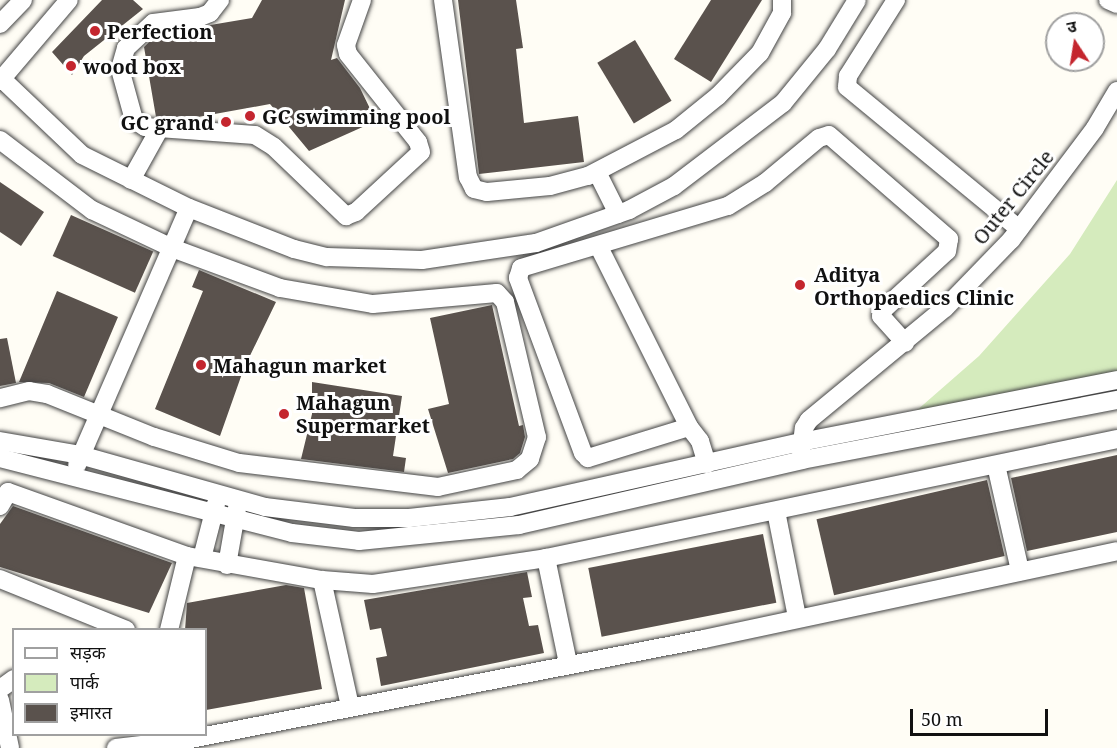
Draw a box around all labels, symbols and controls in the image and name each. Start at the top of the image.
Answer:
north arrow [1045,12,1105,72]
text: उ [1065,15,1079,38]
place label: Perfection [107,19,213,43]
marker: Perfection [88,24,102,38]
place label: wood box [83,54,181,78]
marker: wood box [64,59,78,73]
place label: GC swimming pool [262,104,450,128]
marker: GC swimming pool [243,109,257,123]
place label: GC grand [120,110,214,134]
marker: GC grand [219,115,233,129]
street label: Outer Circle [968,145,1058,249]
place label: Aditya Orthopaedics Clinic [814,262,1014,309]
marker: Aditya Orthopaedics Clinic [791,276,809,294]
place label: Mahagun market [213,353,387,377]
marker: Mahagun market [194,358,208,372]
place label: Mahagun Supermarket [296,390,430,437]
marker: Mahagun Supermarket [277,407,291,421]
legend [12,628,207,736]
text: सड़क [70,640,106,664]
text: पार्क [70,670,99,694]
scale bar [913,697,1051,735]
text: इमारत [70,700,112,724]
text: 50 m [921,707,963,731]

